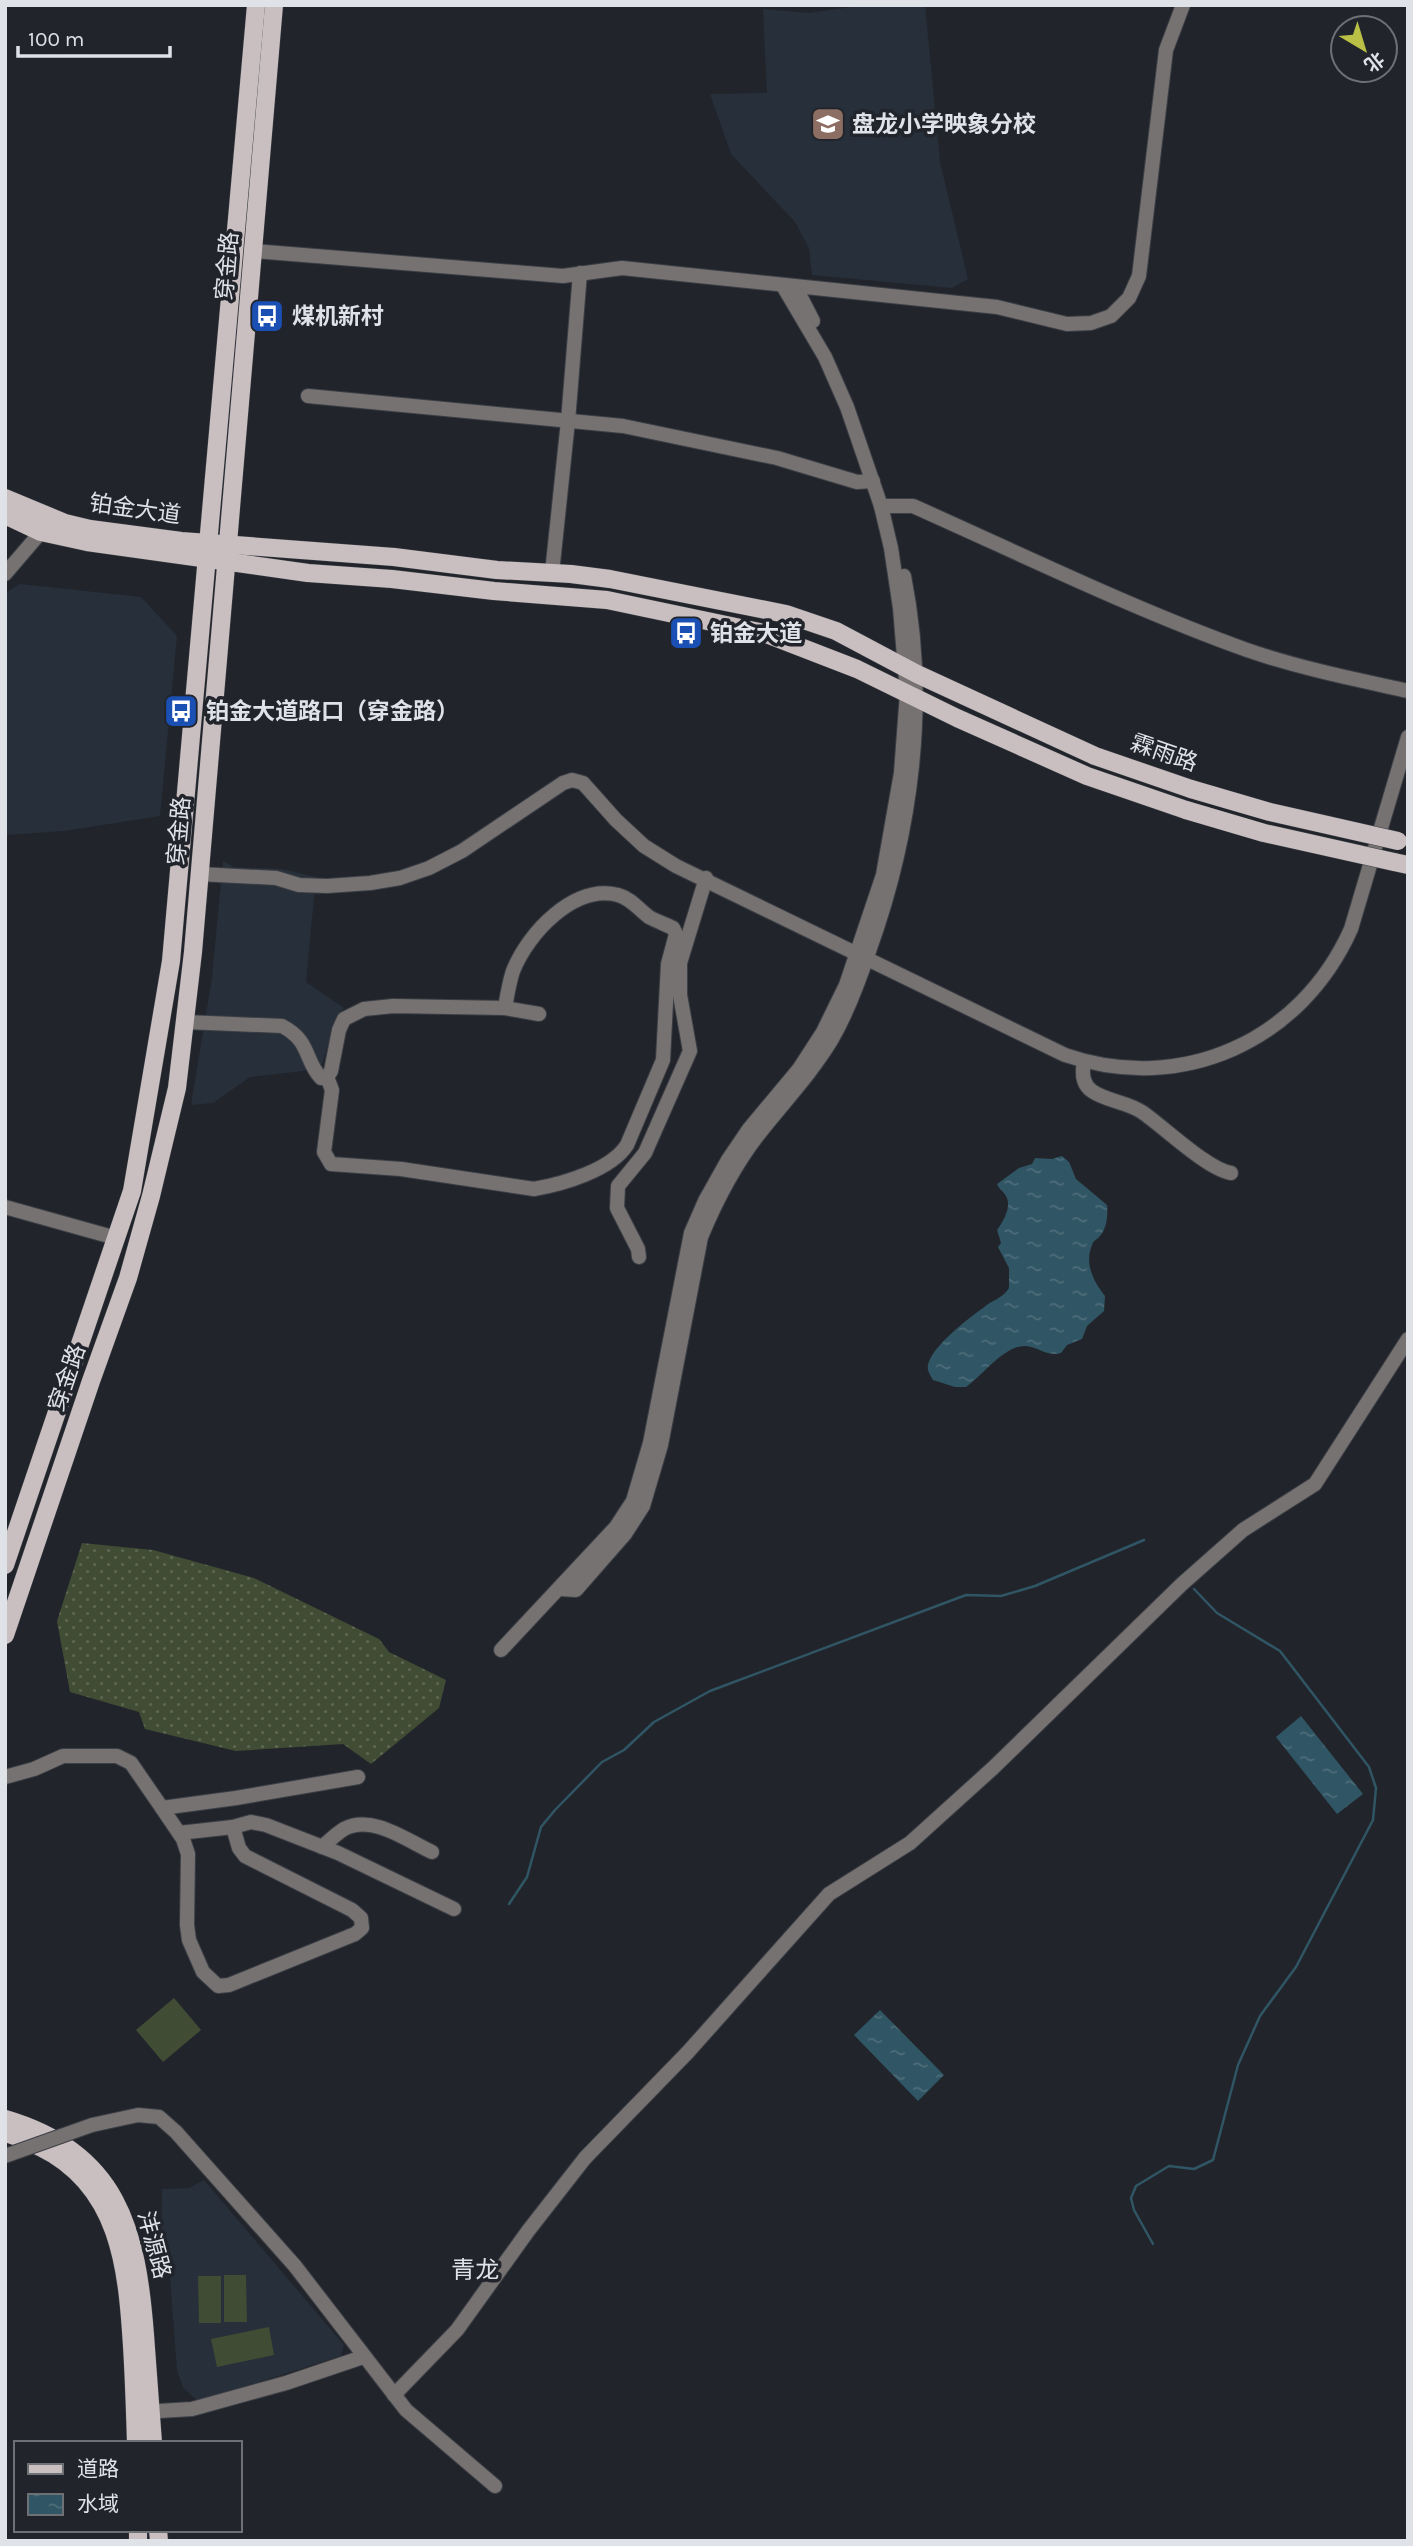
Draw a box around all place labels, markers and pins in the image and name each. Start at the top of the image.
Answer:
school or university icon: 盘龙小学映象分校 [809,105,847,143]
place label: 盘龙小学映象分校 [852,111,1036,138]
bus stop icon: 煤机新村 [248,297,286,335]
place label: 煤机新村 [292,303,384,330]
bus stop icon: 铂金大道 [667,614,705,652]
place label: 铂金大道 [710,620,802,647]
bus stop icon: 铂金大道路口（穿金路） [162,692,200,730]
place label: 铂金大道路口（穿金路） [206,698,459,725]

